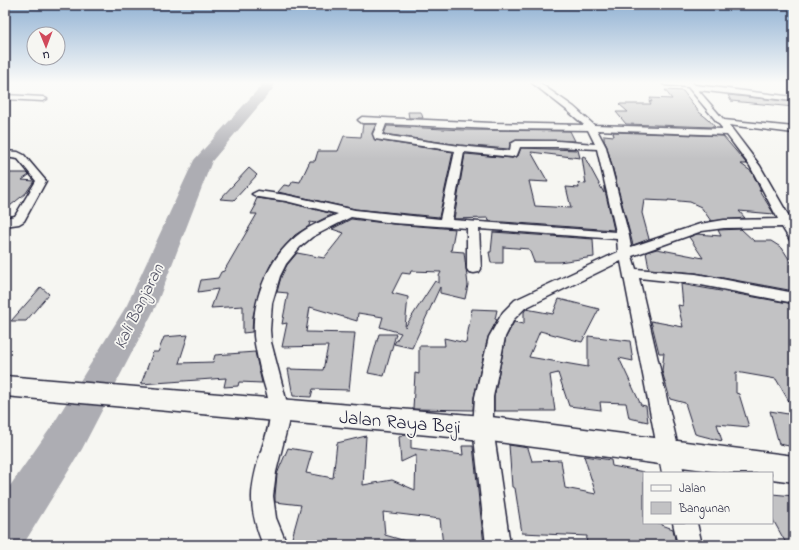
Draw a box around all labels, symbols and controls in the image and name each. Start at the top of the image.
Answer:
north arrow [26,26,66,66]
text: U [42,47,50,63]
water label: Kali Banjaran [108,259,171,353]
street label: Jalan Raya Beji [338,405,462,443]
legend [643,472,773,524]
text: Jalan [679,480,706,498]
text: Bangunan [678,500,730,519]

